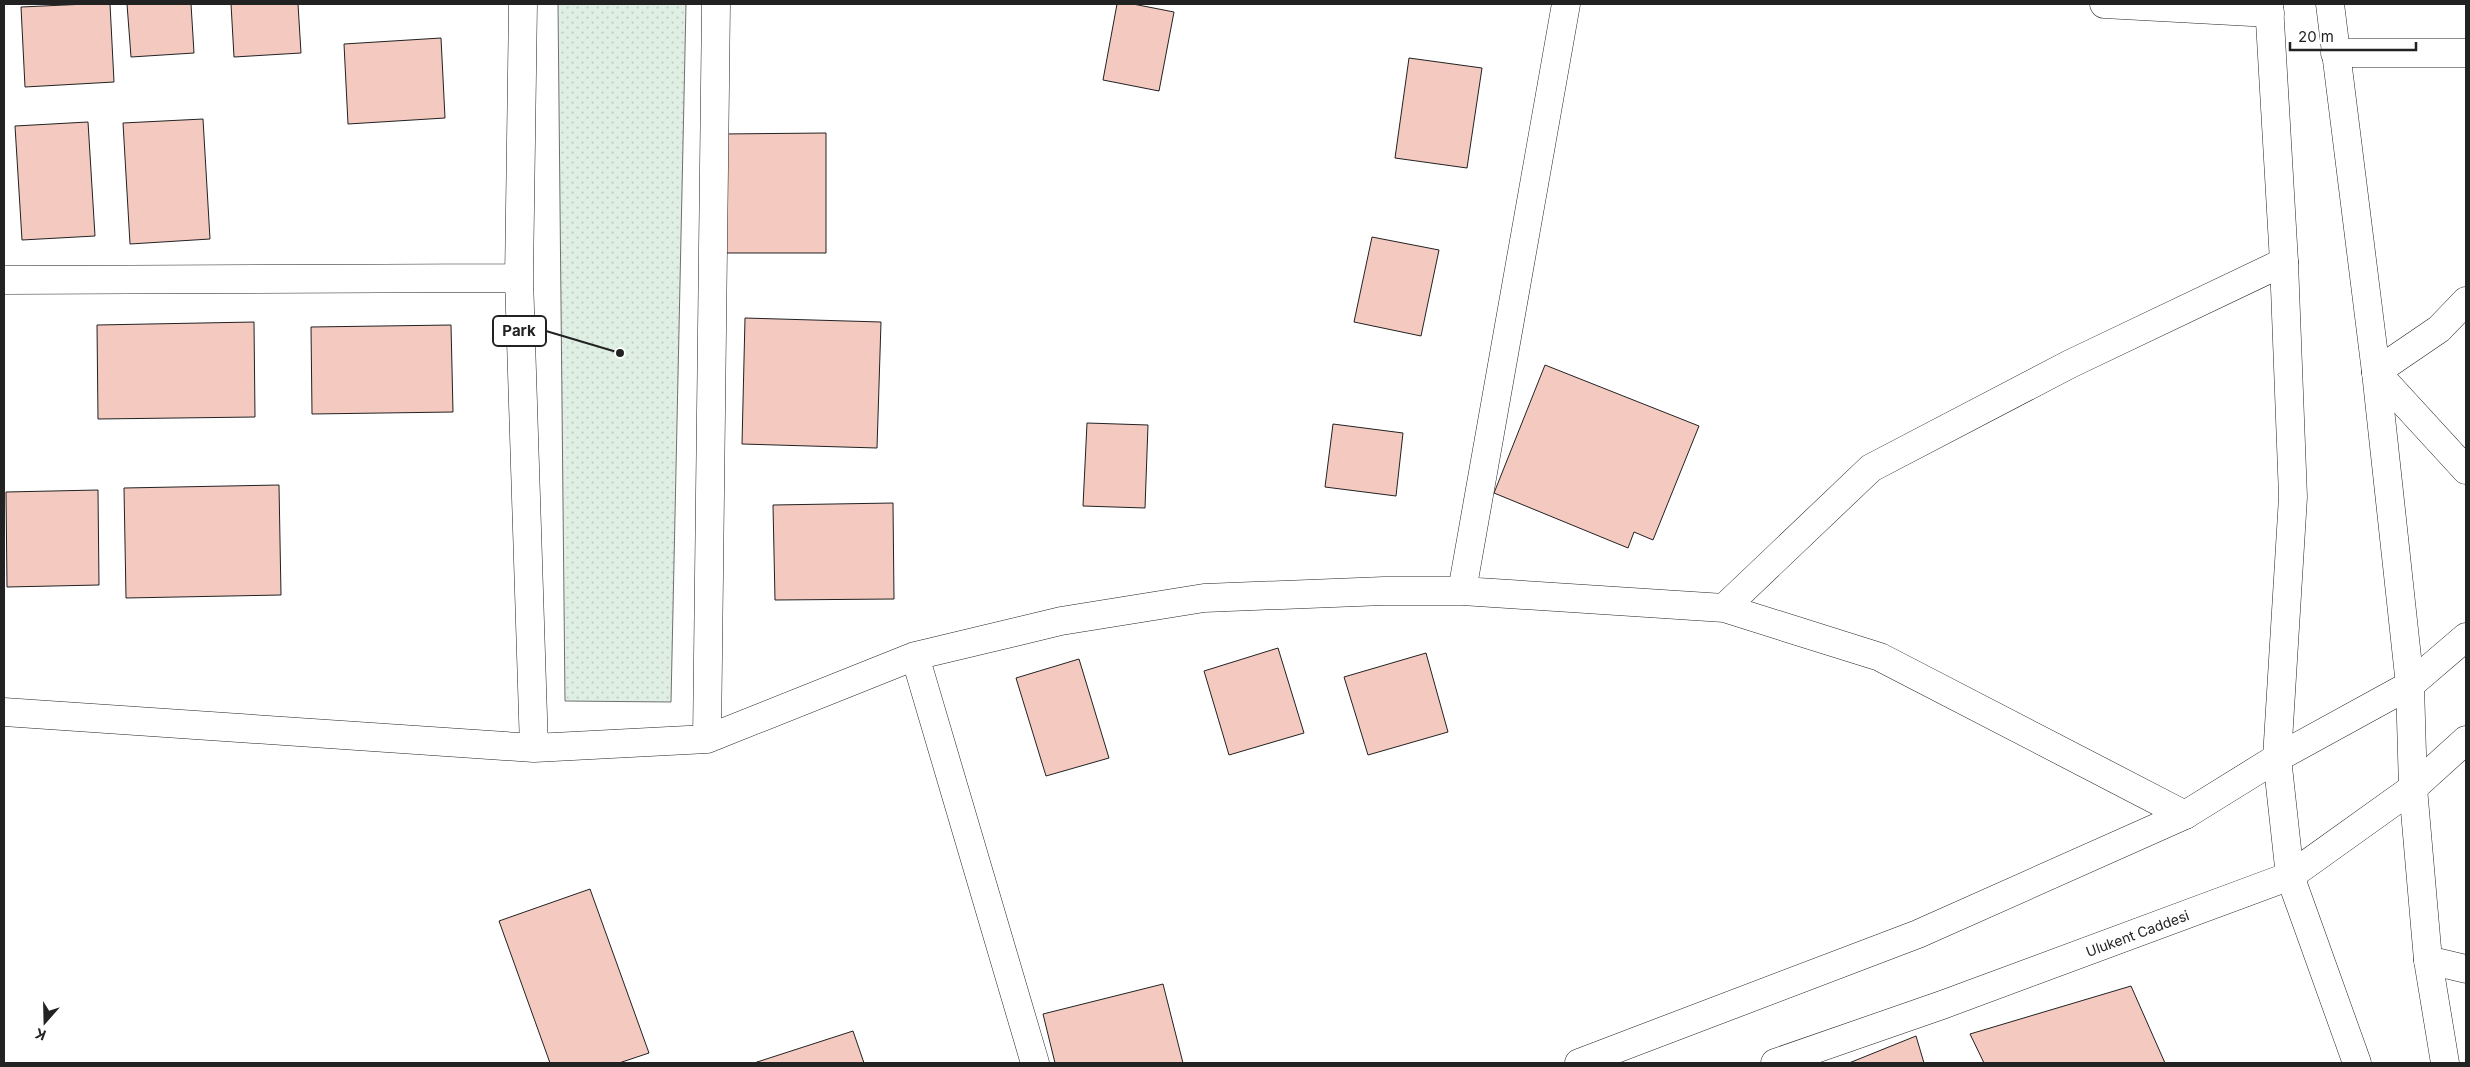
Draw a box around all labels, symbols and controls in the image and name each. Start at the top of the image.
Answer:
scale bar [2290,20,2416,52]
text: 20 m [2298,27,2334,46]
callout: Park [493,316,546,346]
text: Park [502,321,536,340]
street label: Ulukent Caddesi [2083,906,2191,959]
north arrow [20,997,70,1047]
text: K [33,1025,48,1044]

